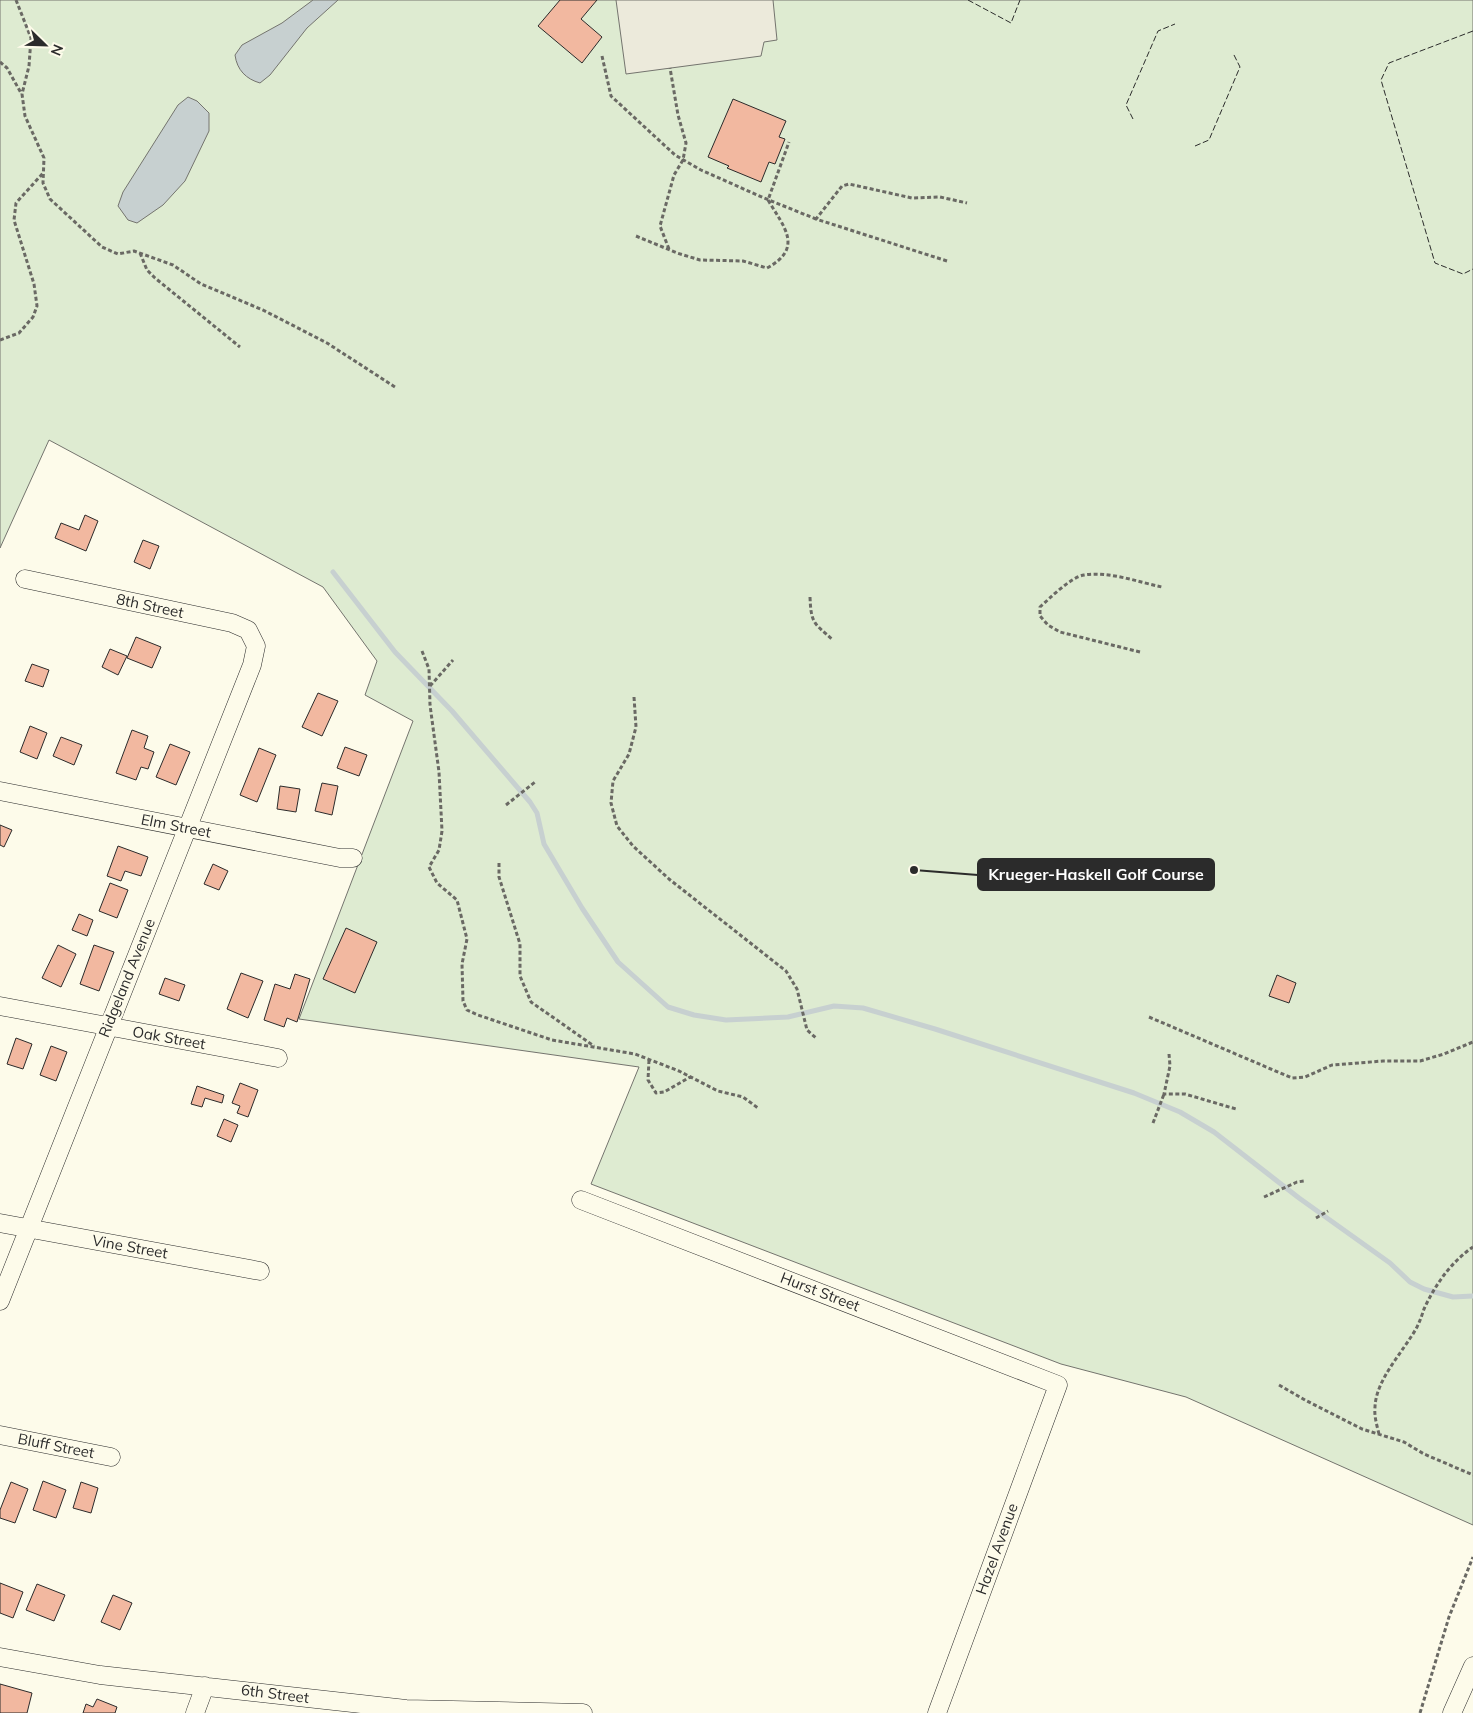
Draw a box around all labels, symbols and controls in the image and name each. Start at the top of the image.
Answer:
north arrow [20,20,70,70]
text: N [47,42,67,58]
street label: 8th Street [115,589,186,622]
street label: Elm Street [139,809,213,842]
callout: Krueger-Haskell Golf Course [978,859,1214,890]
text: Krueger-Haskell Golf Course [988,864,1204,884]
street label: Ridgeland Avenue [94,916,159,1040]
street label: Oak Street [131,1022,207,1053]
street label: Vine Street [91,1231,169,1262]
street label: Hurst Street [778,1268,863,1315]
street label: Bluff Street [16,1429,96,1462]
street label: Hazel Avenue [971,1500,1022,1597]
street label: 6th Street [240,1680,310,1707]

